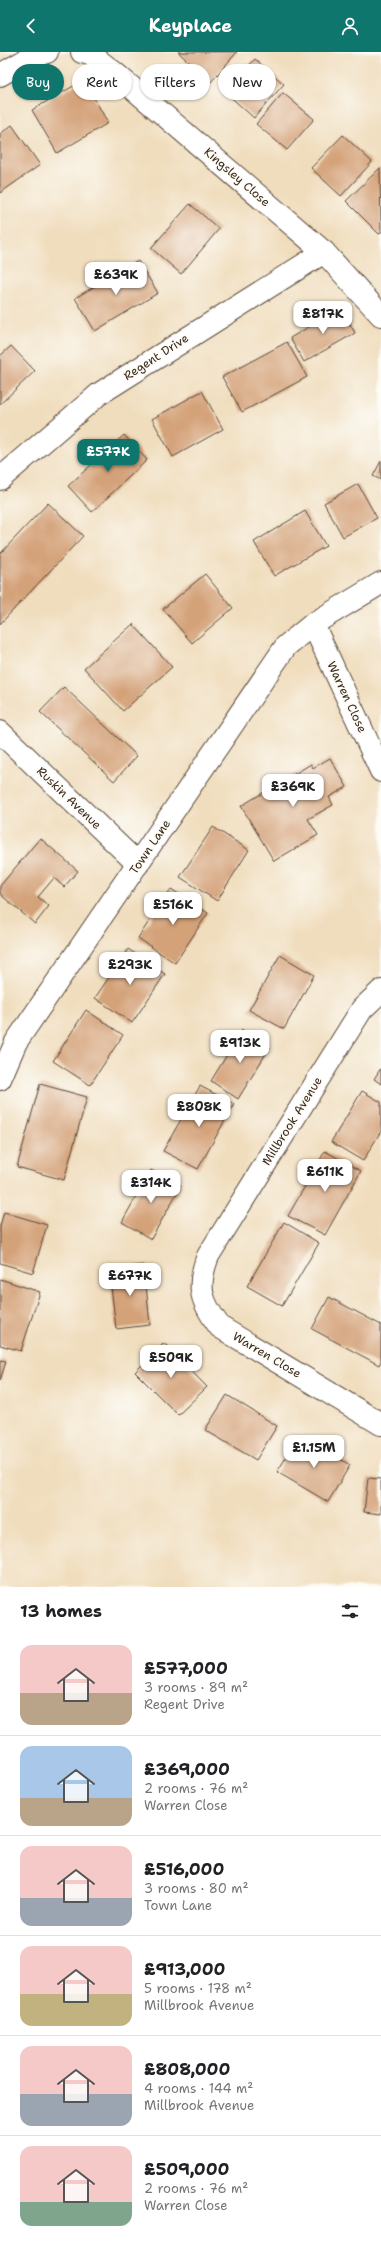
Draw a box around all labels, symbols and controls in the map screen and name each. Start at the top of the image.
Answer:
text: Keyplace [149,14,232,38]
icon: back [20,15,42,37]
icon: person [339,15,361,37]
chip: Buy [12,64,64,100]
chip: Rent [72,64,132,100]
chip: Filters [140,64,210,100]
chip: New [218,64,276,100]
street label: Kingsley Close [201,144,274,210]
pin: £639K [88,262,144,296]
text: £639K [94,266,138,283]
pin: £817K [295,301,351,335]
text: £817K [302,305,344,322]
street label: Regent Drive [120,330,192,384]
pin: £577K [80,439,136,473]
text: £577K [86,443,130,460]
street label: Warren Close [323,659,371,736]
street label: Ruskin Avenue [33,763,105,833]
pin: £369K [265,774,321,808]
text: £369K [271,778,315,795]
street label: Town Lane [126,816,174,878]
pin: £516K [145,892,201,926]
text: £516K [153,896,193,913]
pin: £293K [102,952,158,986]
text: £293K [108,956,152,973]
pin: £913K [212,1030,268,1064]
text: £913K [219,1034,261,1051]
street label: Millbrook Avenue [258,1073,326,1168]
pin: £808K [171,1094,227,1128]
text: £808K [177,1098,221,1115]
pin: £611K [297,1159,353,1193]
text: £611K [306,1163,344,1180]
pin: £314K [123,1170,179,1204]
text: £314K [131,1174,171,1191]
pin: £677K [102,1263,158,1297]
text: £677K [108,1267,152,1284]
street label: Warren Close [230,1328,304,1382]
pin: £509K [143,1345,199,1379]
text: £509K [149,1349,193,1366]
pin: £1.15M [281,1435,347,1469]
text: £1.15M [292,1439,336,1456]
text: 13 homes [20,1600,102,1622]
icon: filters [339,1600,361,1622]
text: £577,000 [144,1657,228,1679]
icon: home [52,1661,100,1709]
text: 3 rooms · 89 m² [144,1679,248,1696]
text: Regent Drive [144,1696,225,1713]
text: £369,000 [144,1758,230,1780]
icon: home [52,1762,100,1810]
text: 2 rooms · 76 m² [144,1780,248,1797]
text: Warren Close [144,1797,228,1814]
text: £516,000 [144,1858,224,1880]
icon: home [52,1862,100,1910]
text: 3 rooms · 80 m² [144,1880,248,1897]
text: Town Lane [144,1897,212,1914]
text: £913,000 [144,1958,225,1980]
icon: home [52,1962,100,2010]
text: 5 rooms · 178 m² [144,1980,252,1997]
text: Millbrook Avenue [144,1997,254,2014]
text: £808,000 [144,2058,230,2080]
icon: home [52,2062,100,2110]
text: 4 rooms · 144 m² [144,2080,253,2097]
text: Millbrook Avenue [144,2097,254,2114]
text: £509,000 [144,2158,229,2180]
icon: home [52,2162,100,2210]
text: 2 rooms · 76 m² [144,2180,248,2197]
text: Warren Close [144,2197,228,2214]

